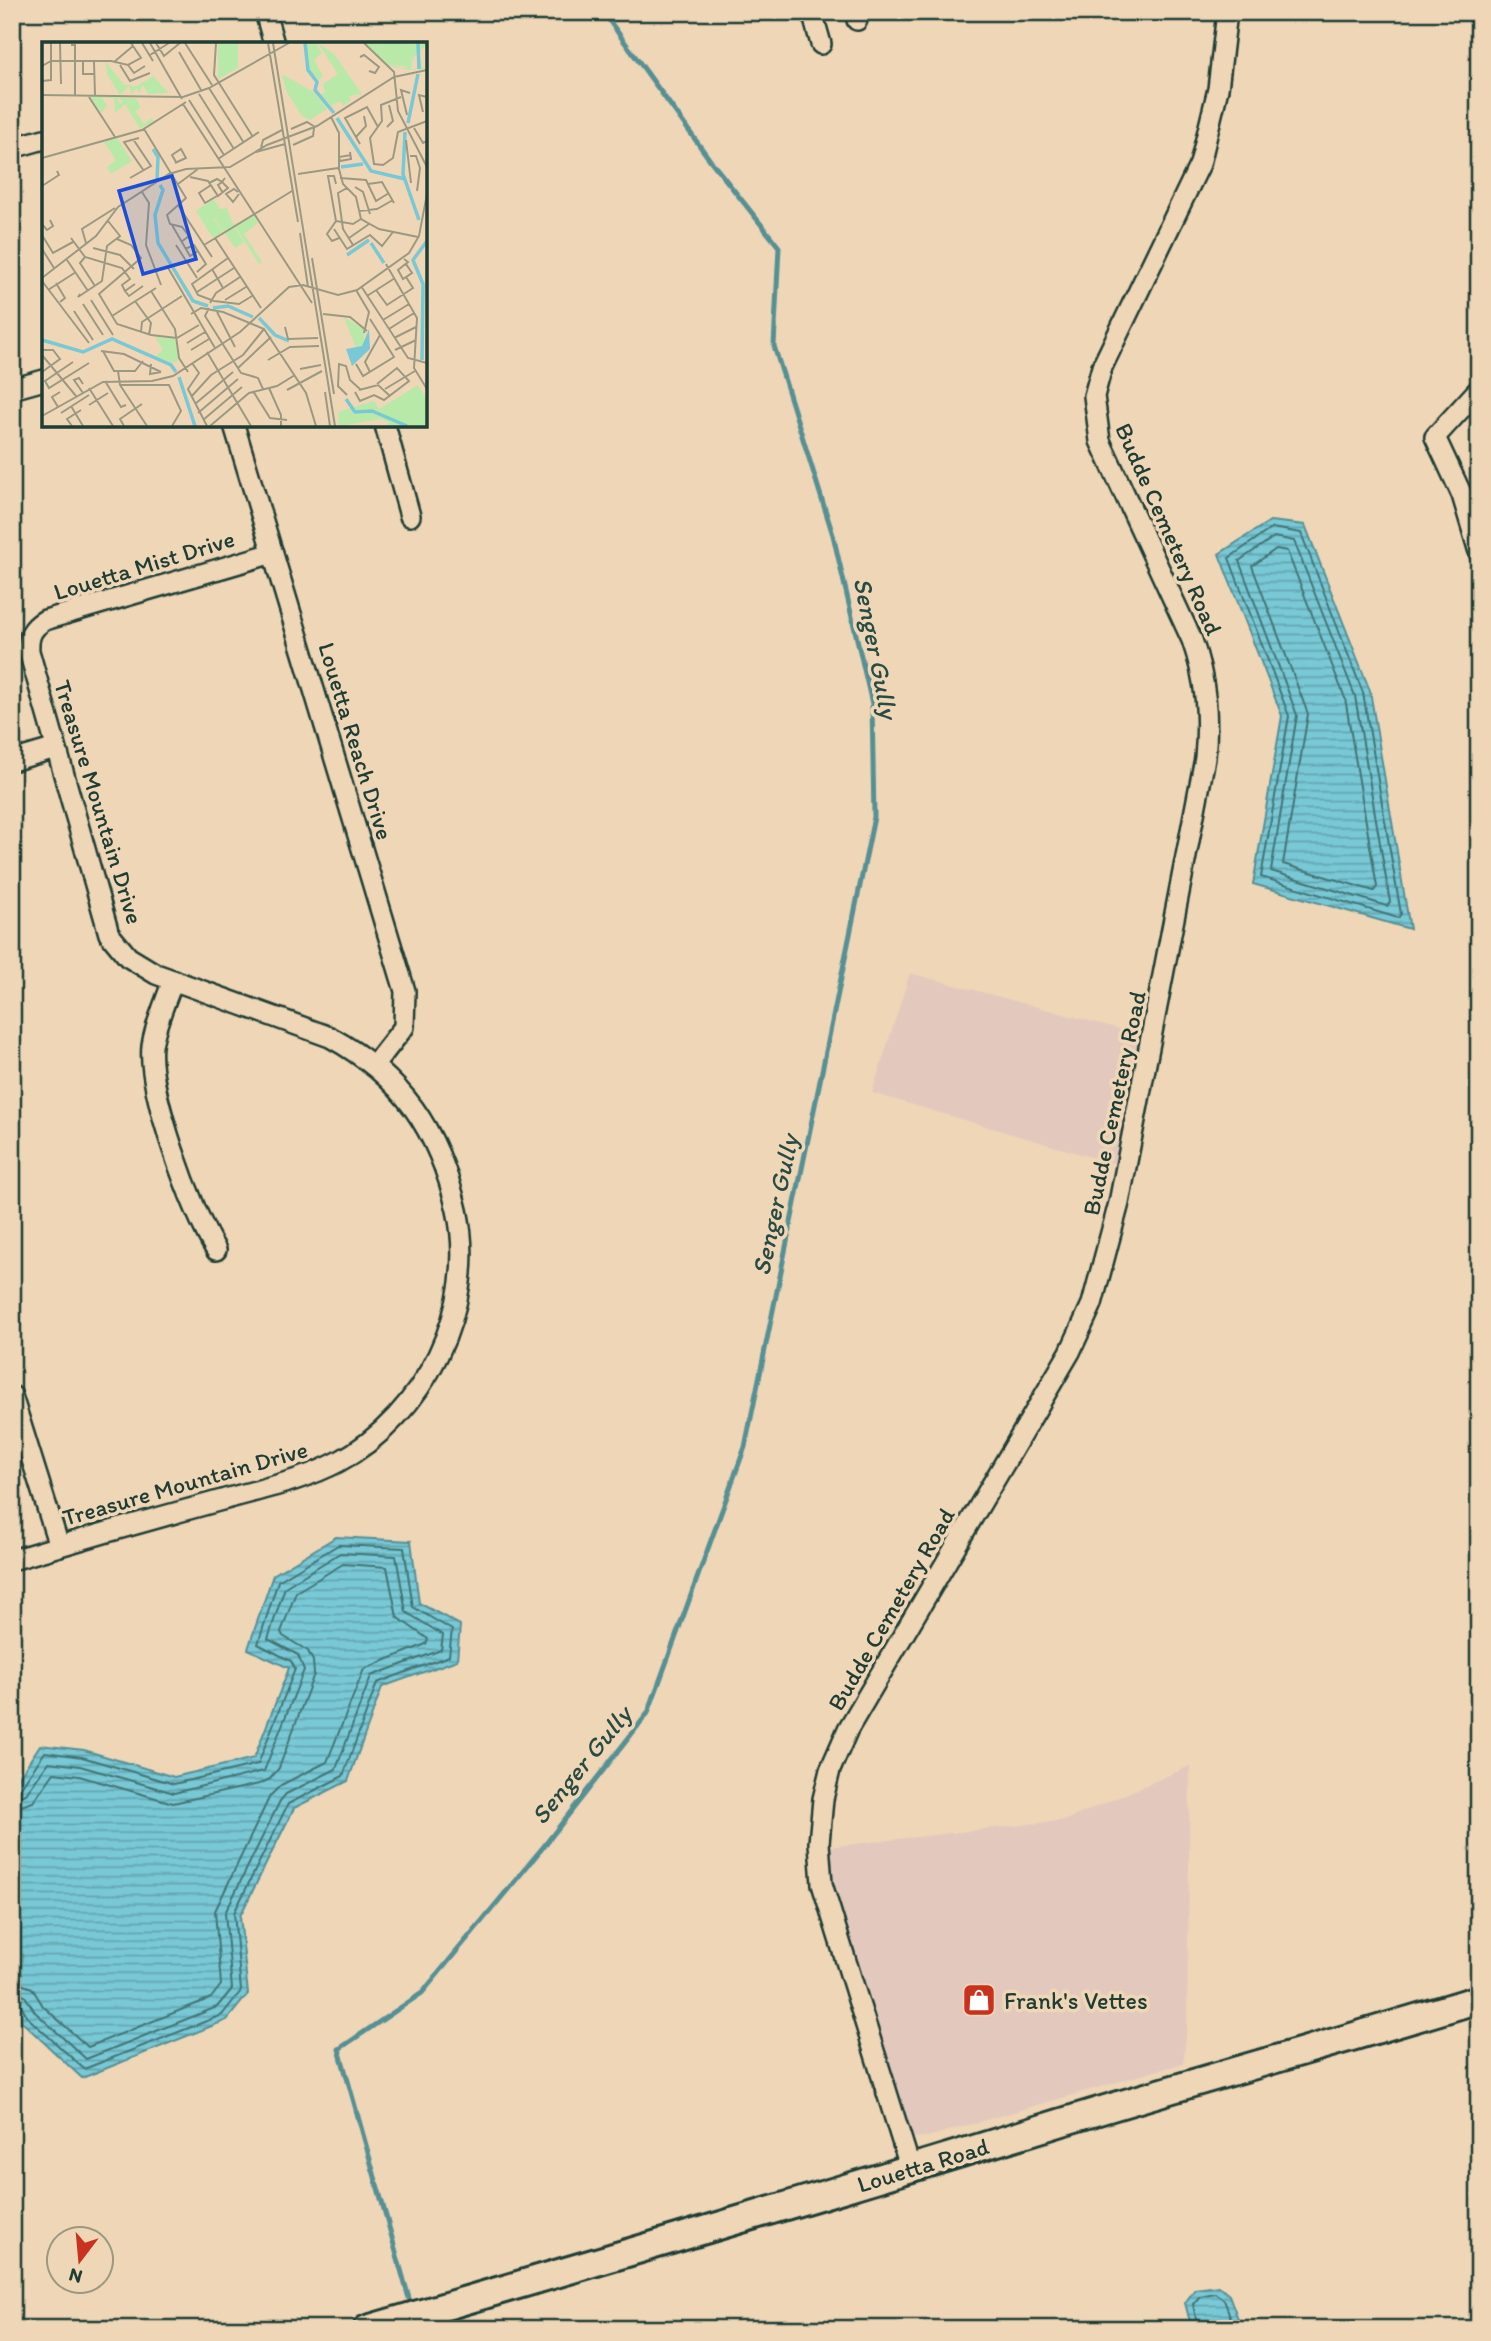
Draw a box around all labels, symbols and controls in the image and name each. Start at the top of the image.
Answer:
inset map [42,42,427,427]
street label: Budde Cemetery Road [1109,419,1229,639]
street label: Louetta Mist Drive [50,524,238,606]
water label: Senger Gully [847,575,906,724]
street label: Louetta Reach Drive [312,639,400,843]
street label: Treasure Mountain Drive [48,677,150,927]
street label: Budde Cemetery Road [1076,988,1152,1218]
water label: Senger Gully [744,1129,806,1278]
street label: Treasure Mountain Drive [59,1434,311,1532]
street label: Budde Cemetery Road [821,1503,961,1715]
water label: Senger Gully [524,1697,640,1831]
shop icon: Frank's Vettes [960,1981,998,2019]
place label: Frank's Vettes [1004,1986,1148,2015]
street label: Louetta Road [854,2131,992,2199]
north arrow [46,2226,116,2296]
text: N [66,2263,85,2289]

